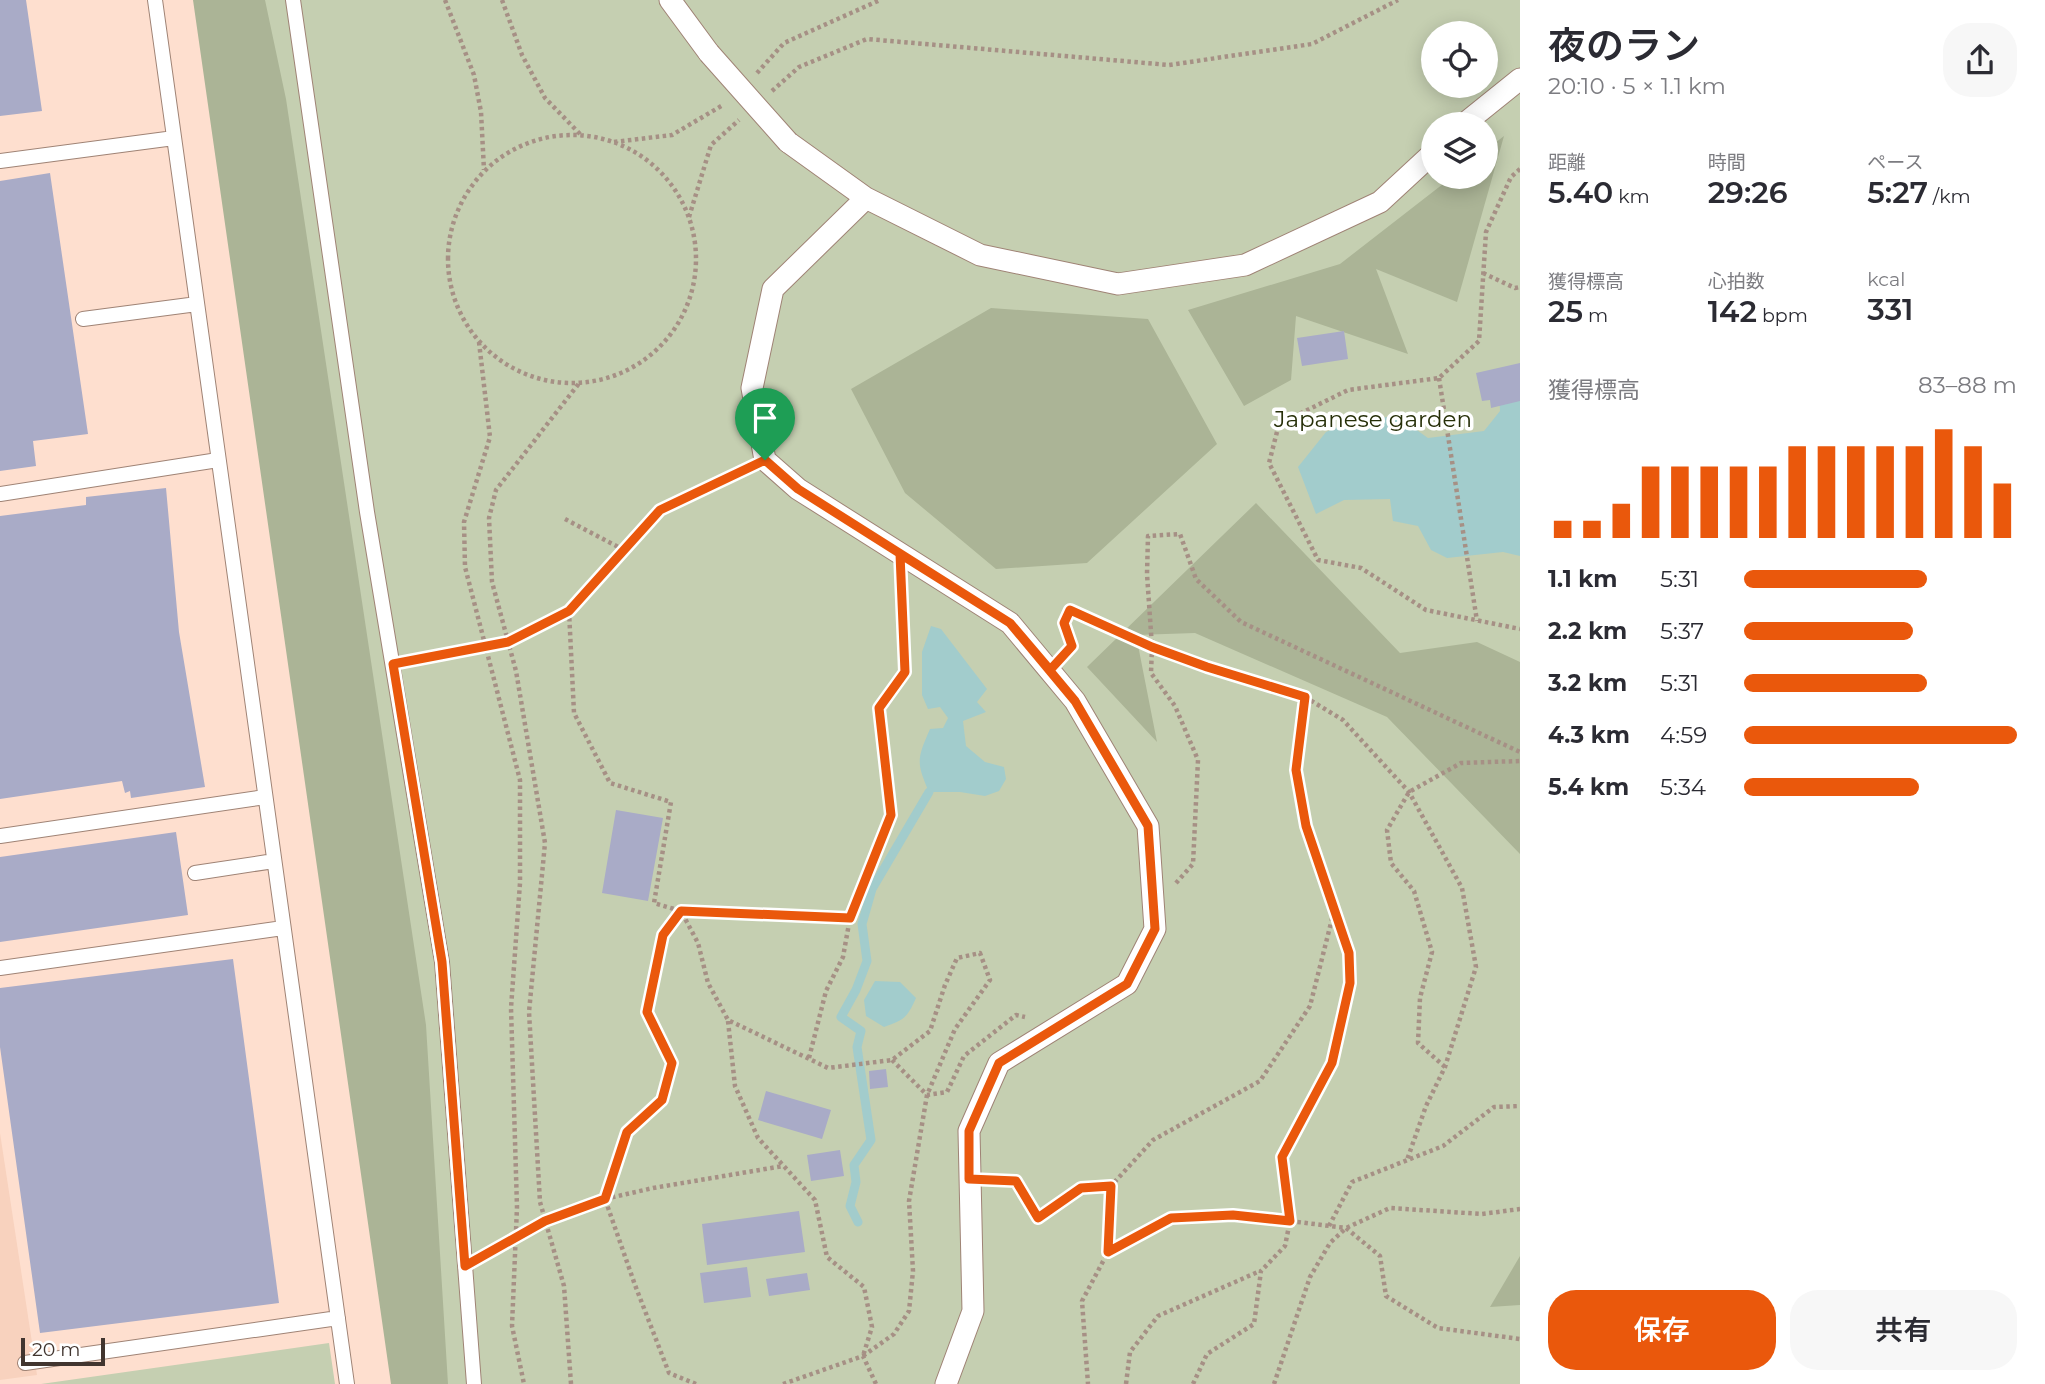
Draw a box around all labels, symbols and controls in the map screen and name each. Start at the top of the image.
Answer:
map controls [1421,21,1498,189]
button: locate [1421,21,1498,98]
text: 夜のラン [1548,22,1700,69]
button: share [1943,23,2017,97]
text: 20:10 · 5 × 1.1 km [1548,72,1726,100]
button: layers [1421,112,1498,189]
text: 距離 [1548,151,1586,174]
text: 時間 [1708,151,1746,174]
text: ペース [1867,151,1923,174]
text: 5.40 [1548,174,1613,211]
text: 29:26 [1708,174,1788,211]
text: 5:27 [1867,174,1928,211]
text: km [1613,185,1650,208]
text: /km [1928,185,1971,208]
text: kcal [1867,268,1905,291]
text: 獲得標高 [1548,270,1624,293]
text: 心拍数 [1708,270,1765,293]
text: 331 [1867,291,1914,328]
text: 25 [1548,293,1583,330]
text: 142 [1708,293,1757,330]
text: m [1583,304,1608,327]
text: bpm [1757,304,1808,327]
text: 83–88 m [1918,371,2017,399]
text: 獲得標高 [1548,376,1640,404]
pin [735,388,795,460]
icon: arrive [746,399,784,437]
park label: Japanese garden [1273,405,1472,433]
text: 1.1 km [1548,565,1617,593]
text: 5:31 [1660,565,1699,593]
text: 2.2 km [1548,617,1627,645]
text: 5:37 [1660,617,1704,645]
text: 3.2 km [1548,669,1627,697]
text: 5:31 [1660,669,1699,697]
text: 4.3 km [1548,721,1630,749]
text: 4:59 [1660,721,1707,749]
text: 5.4 km [1548,773,1629,801]
text: 5:34 [1660,773,1706,801]
button: 保存 [1548,1290,1776,1370]
button: 共有 [1790,1290,2017,1370]
scale bar [21,1335,105,1367]
text: 20 m [32,1338,80,1361]

